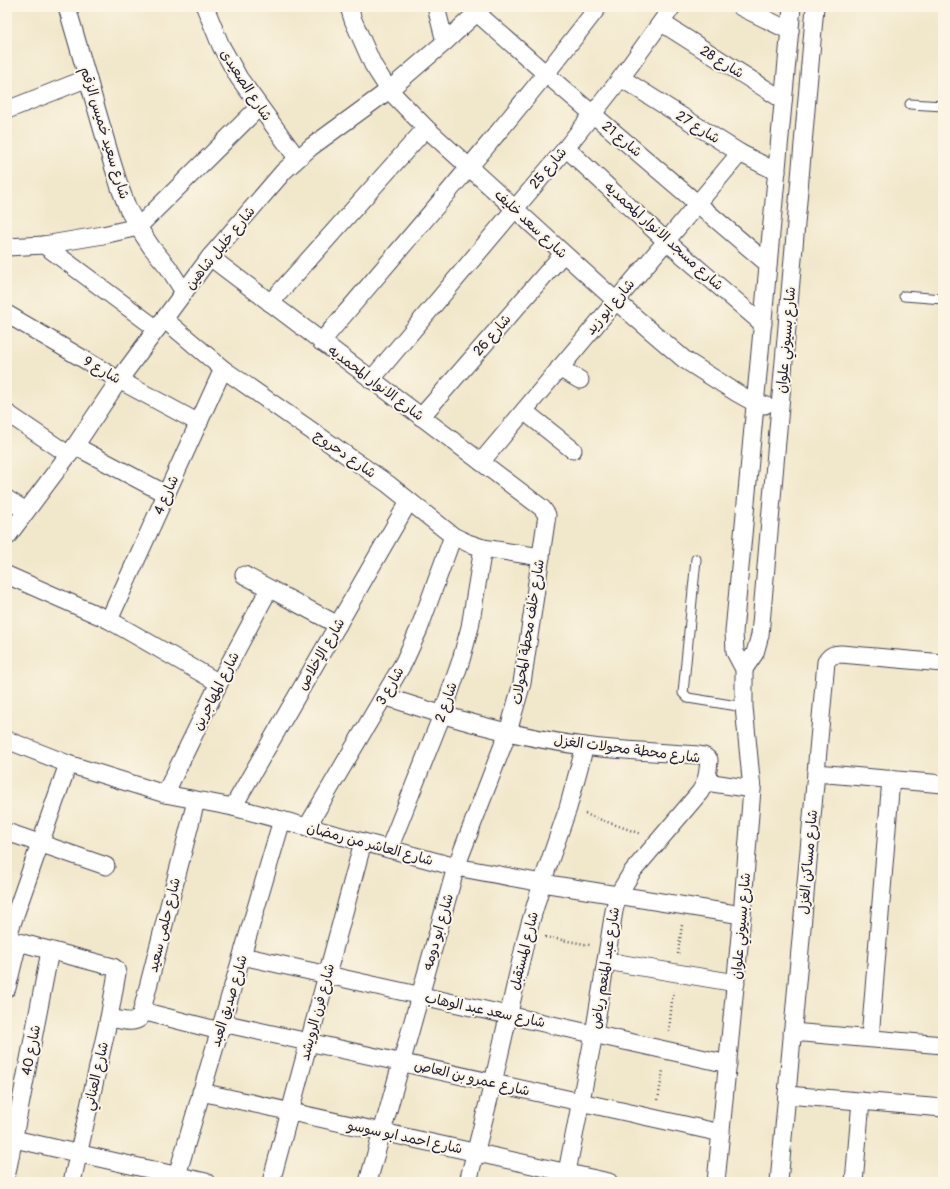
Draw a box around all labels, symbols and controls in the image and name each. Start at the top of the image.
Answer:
street label: شارع 28 [697,42,747,83]
street label: شارع الصعيدى [216,46,275,125]
street label: شارع سعيد خميس الزقم [75,65,133,202]
street label: شارع 27 [672,107,723,148]
street label: شارع 21 [598,117,645,161]
street label: شارع 25 [526,144,571,193]
street label: شارع مسجد الانوار المحمديه [600,178,727,295]
street label: شارع سعد خليف [490,186,571,263]
street label: شارع خليل شاهين [181,203,259,294]
street label: شارع ابو زيد [582,276,639,339]
street label: شارع بسيوني علوان [773,286,803,394]
street label: شارع 26 [469,311,515,360]
street label: شارع الانوار المحمديه [324,341,427,425]
street label: شارع 9 [80,352,124,388]
street label: شارع دحروج [310,426,379,482]
street label: شارع 4 [150,473,183,518]
street label: شارع خلف محطة المحولات [508,558,549,706]
street label: شارع الإخلاص [294,615,349,693]
street label: شارع المهاجرين [189,649,244,734]
street label: شارع 3 [372,664,409,709]
street label: شارع 2 [431,680,462,725]
street label: شارع محطة محولات الغزل [553,732,701,767]
street label: شارع مساكن الغزل [795,809,822,915]
street label: شارع العاشر من رمضان [305,819,435,870]
street label: شارع بسيوني علوان [728,872,758,980]
street label: شارع حلمى سعيد [144,876,185,974]
street label: شارع ابو دومه [419,892,458,973]
street label: شارع عبد المنعم رياض [587,906,625,1030]
street label: شارع المستقبل [506,910,543,992]
street label: شارع صديق العبد [207,953,252,1049]
street label: شارع فرن الرويشد [296,962,339,1063]
street label: شارع سعد عبد الوهاب [423,989,547,1032]
street label: شارع 40 [18,1023,45,1077]
street label: شارع العناني [80,1040,116,1113]
street label: شارع عمرو بن العاص [412,1056,531,1101]
street label: شارع احمد ابو سوسو [345,1116,464,1158]

